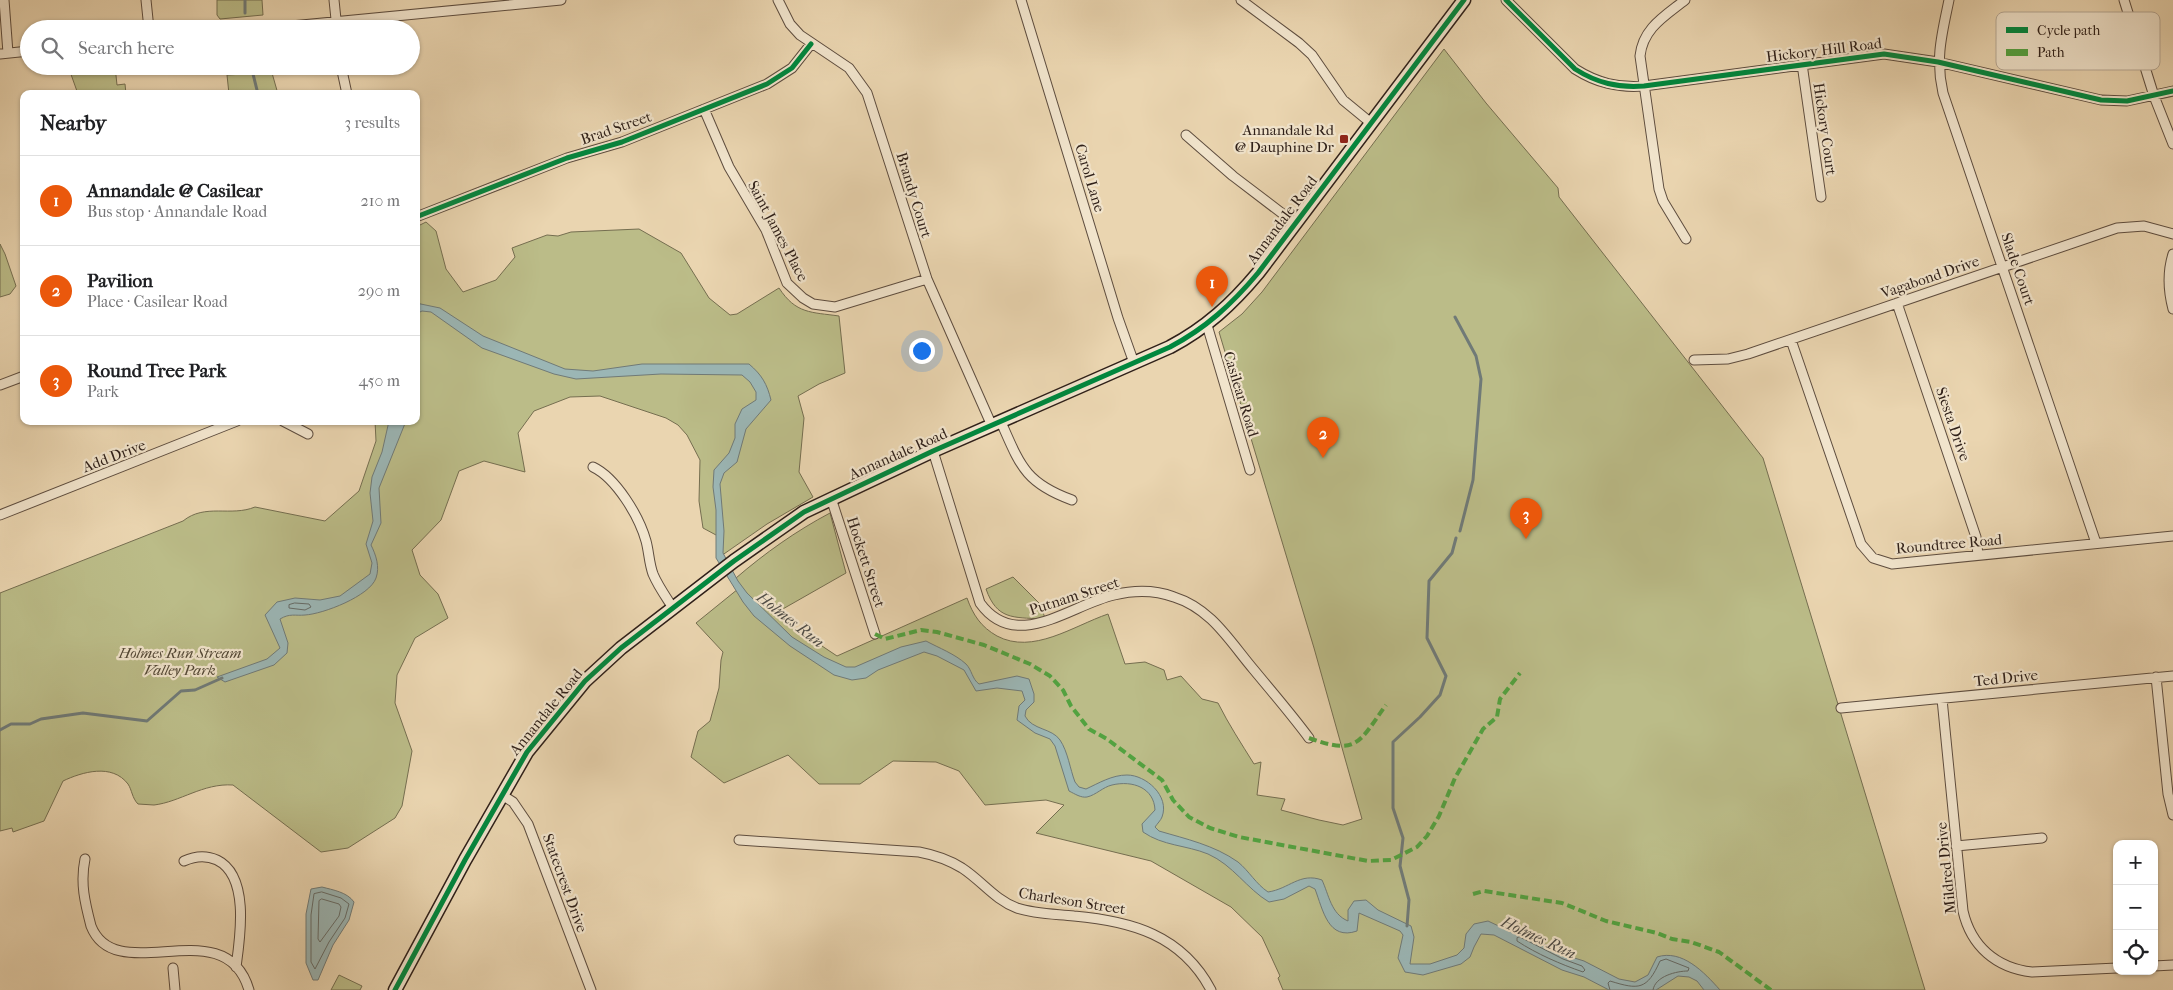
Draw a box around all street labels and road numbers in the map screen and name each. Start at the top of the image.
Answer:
street label: Hickory Hill Road [1765,34,1884,66]
street label: Hickory Court [1810,82,1840,177]
street label: Brad Street [578,107,655,149]
street label: Carol Lane [1071,142,1109,215]
street label: Brandy Court [892,150,936,241]
street label: Annandale Road [1242,172,1322,268]
street label: Saint James Place [744,178,812,285]
street label: Slade Court [1997,230,2039,308]
street label: Vagabond Drive [1878,252,1982,303]
street label: Casilear Road [1219,349,1263,440]
street label: Siesta Drive [1932,385,1974,464]
street label: Annandale Road [845,424,951,484]
street label: Add Drive [79,436,149,477]
street label: Hockett Street [843,514,889,610]
street label: Roundtree Road [1895,530,2004,558]
street label: Putnam Street [1027,573,1122,619]
street label: Annandale Road [505,665,587,760]
street label: Ted Drive [1973,666,2039,690]
street label: Mildred Drive [1932,821,1960,915]
street label: Statecrest Drive [539,831,591,935]
street label: Charleson Street [1017,884,1127,918]

